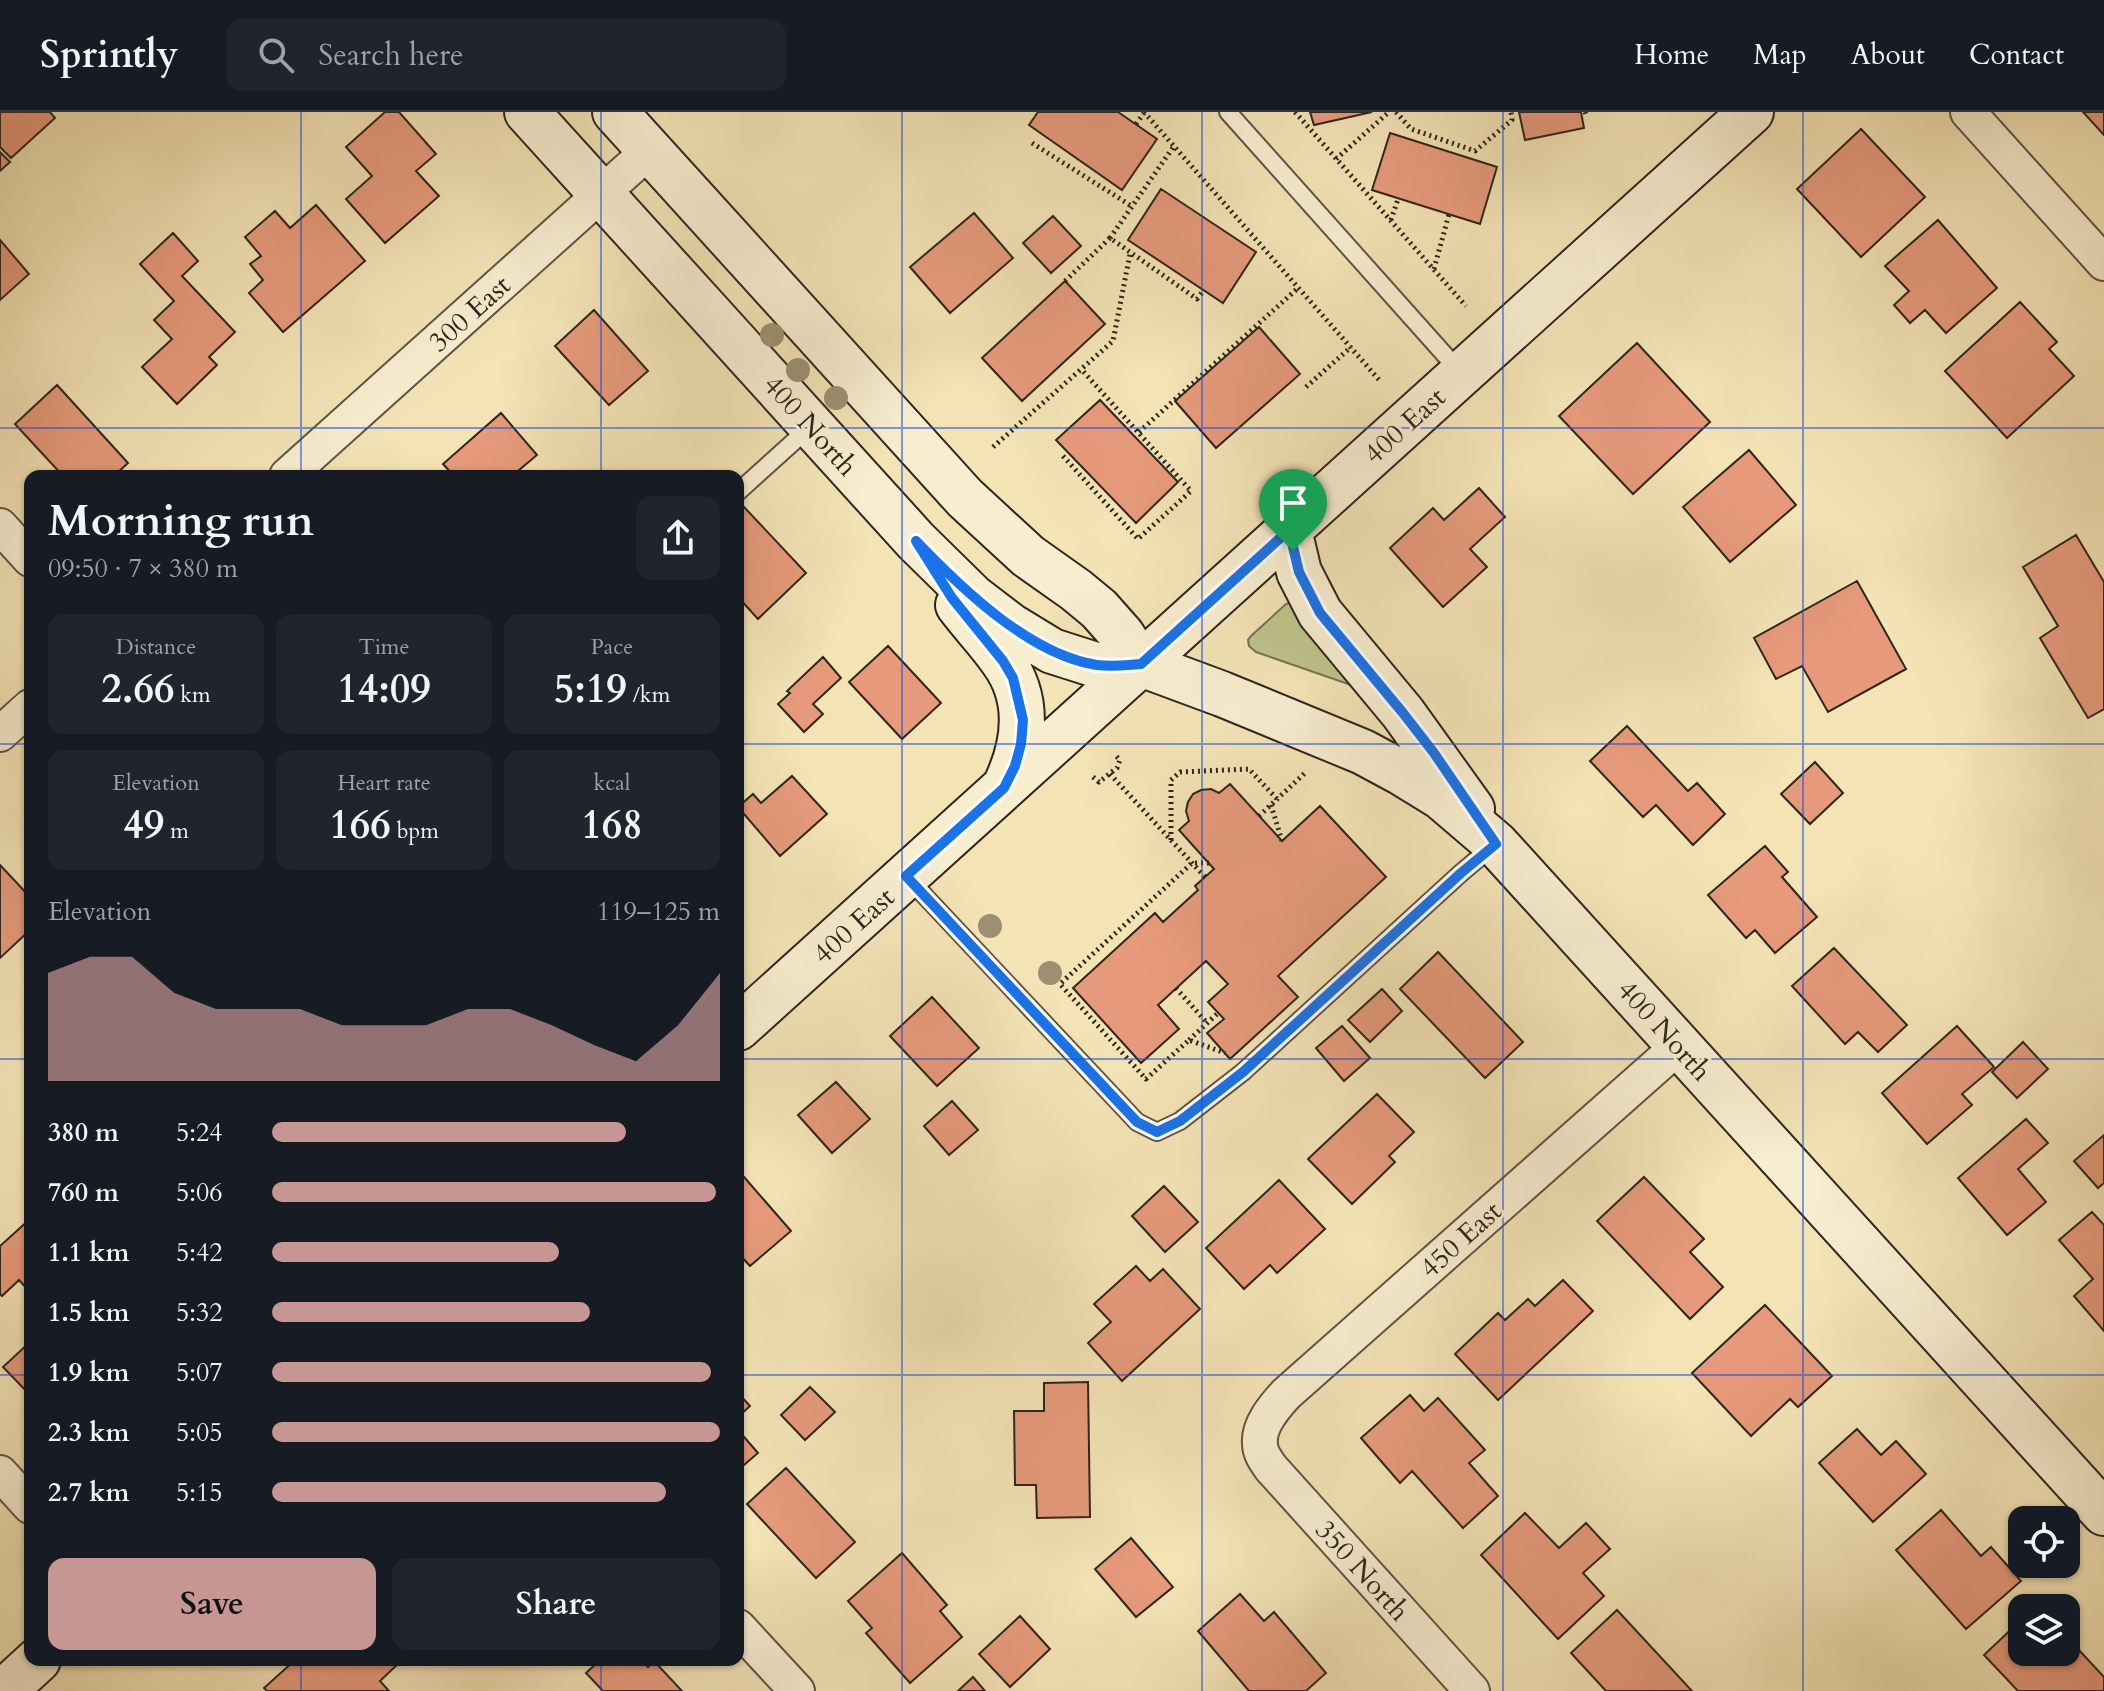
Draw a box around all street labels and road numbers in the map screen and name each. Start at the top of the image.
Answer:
street label: 300 East [420,267,519,361]
street label: 400 North [755,367,866,484]
street label: 400 East [1355,379,1454,473]
street label: 400 East [804,879,903,973]
street label: 400 North [1609,972,1720,1089]
street label: 450 East [1411,1193,1510,1287]
street label: 350 North [1307,1512,1418,1629]

